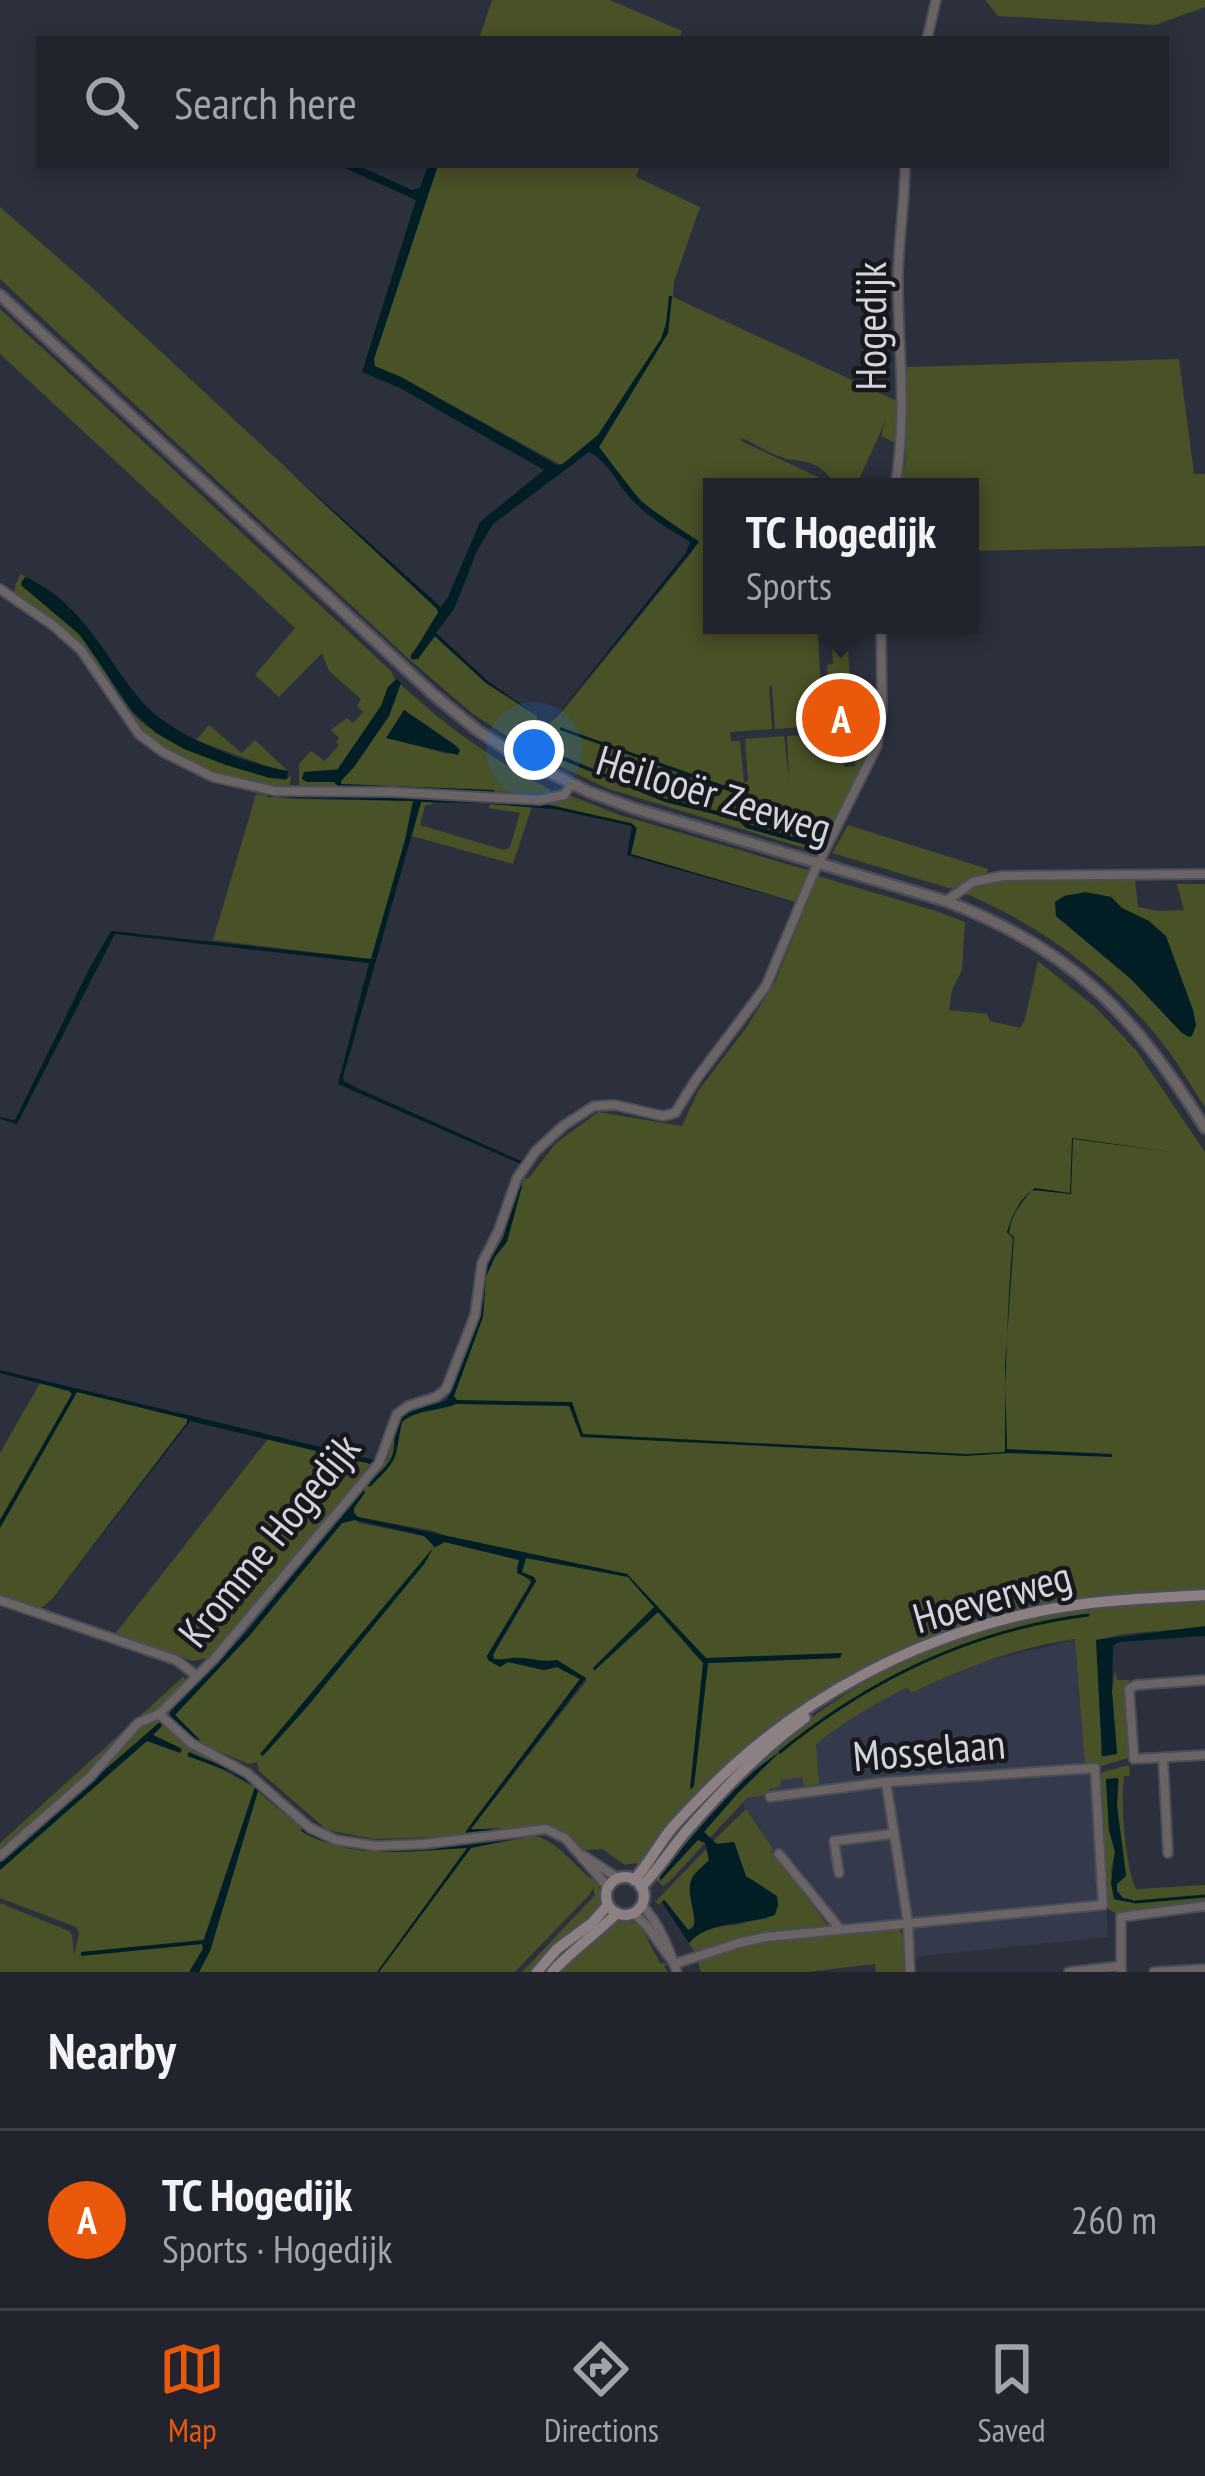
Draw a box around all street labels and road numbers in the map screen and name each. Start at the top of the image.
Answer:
street label: Hogedijk [843,262,898,390]
street label: Heilooër Zeeweg [590,732,838,855]
street label: Kromme Hogedijk [166,1422,372,1658]
street label: Hoeverweg [906,1548,1077,1645]
street label: Mosselaan [851,1715,1007,1784]

